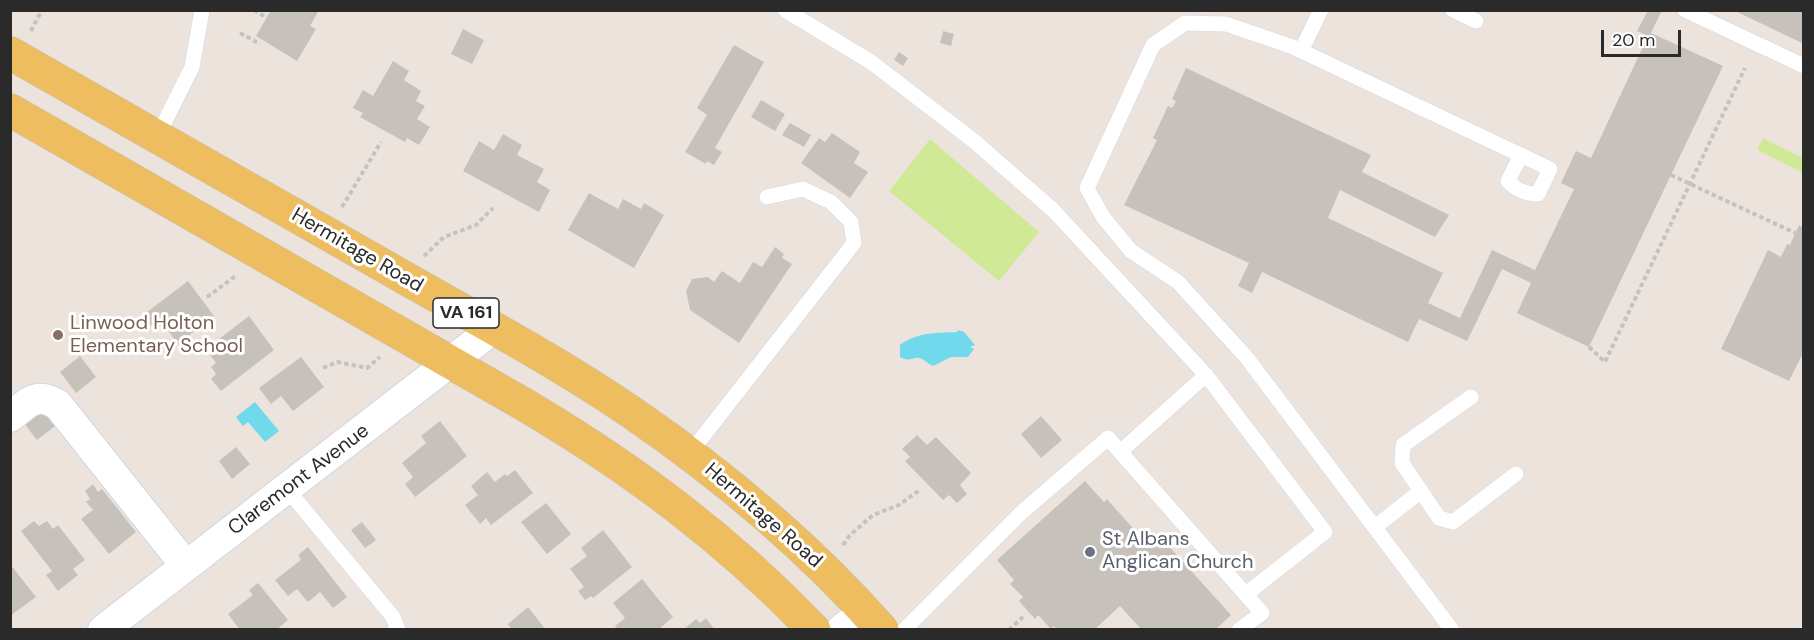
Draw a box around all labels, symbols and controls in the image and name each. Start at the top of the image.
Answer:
scale bar [1604,18,1684,56]
text: 20 m [1612,28,1655,52]
street label: Hermitage Road [287,204,427,298]
road number: VA 161 [433,298,499,328]
place label: Linwood Holton Elementary School [70,312,243,359]
marker: Linwood Holton Elementary School [51,328,65,342]
street label: Claremont Avenue [224,419,374,541]
street label: Hermitage Road [699,458,827,574]
place label: St Albans Anglican Church [1102,528,1254,575]
marker: St Albans Anglican Church [1083,545,1097,559]

